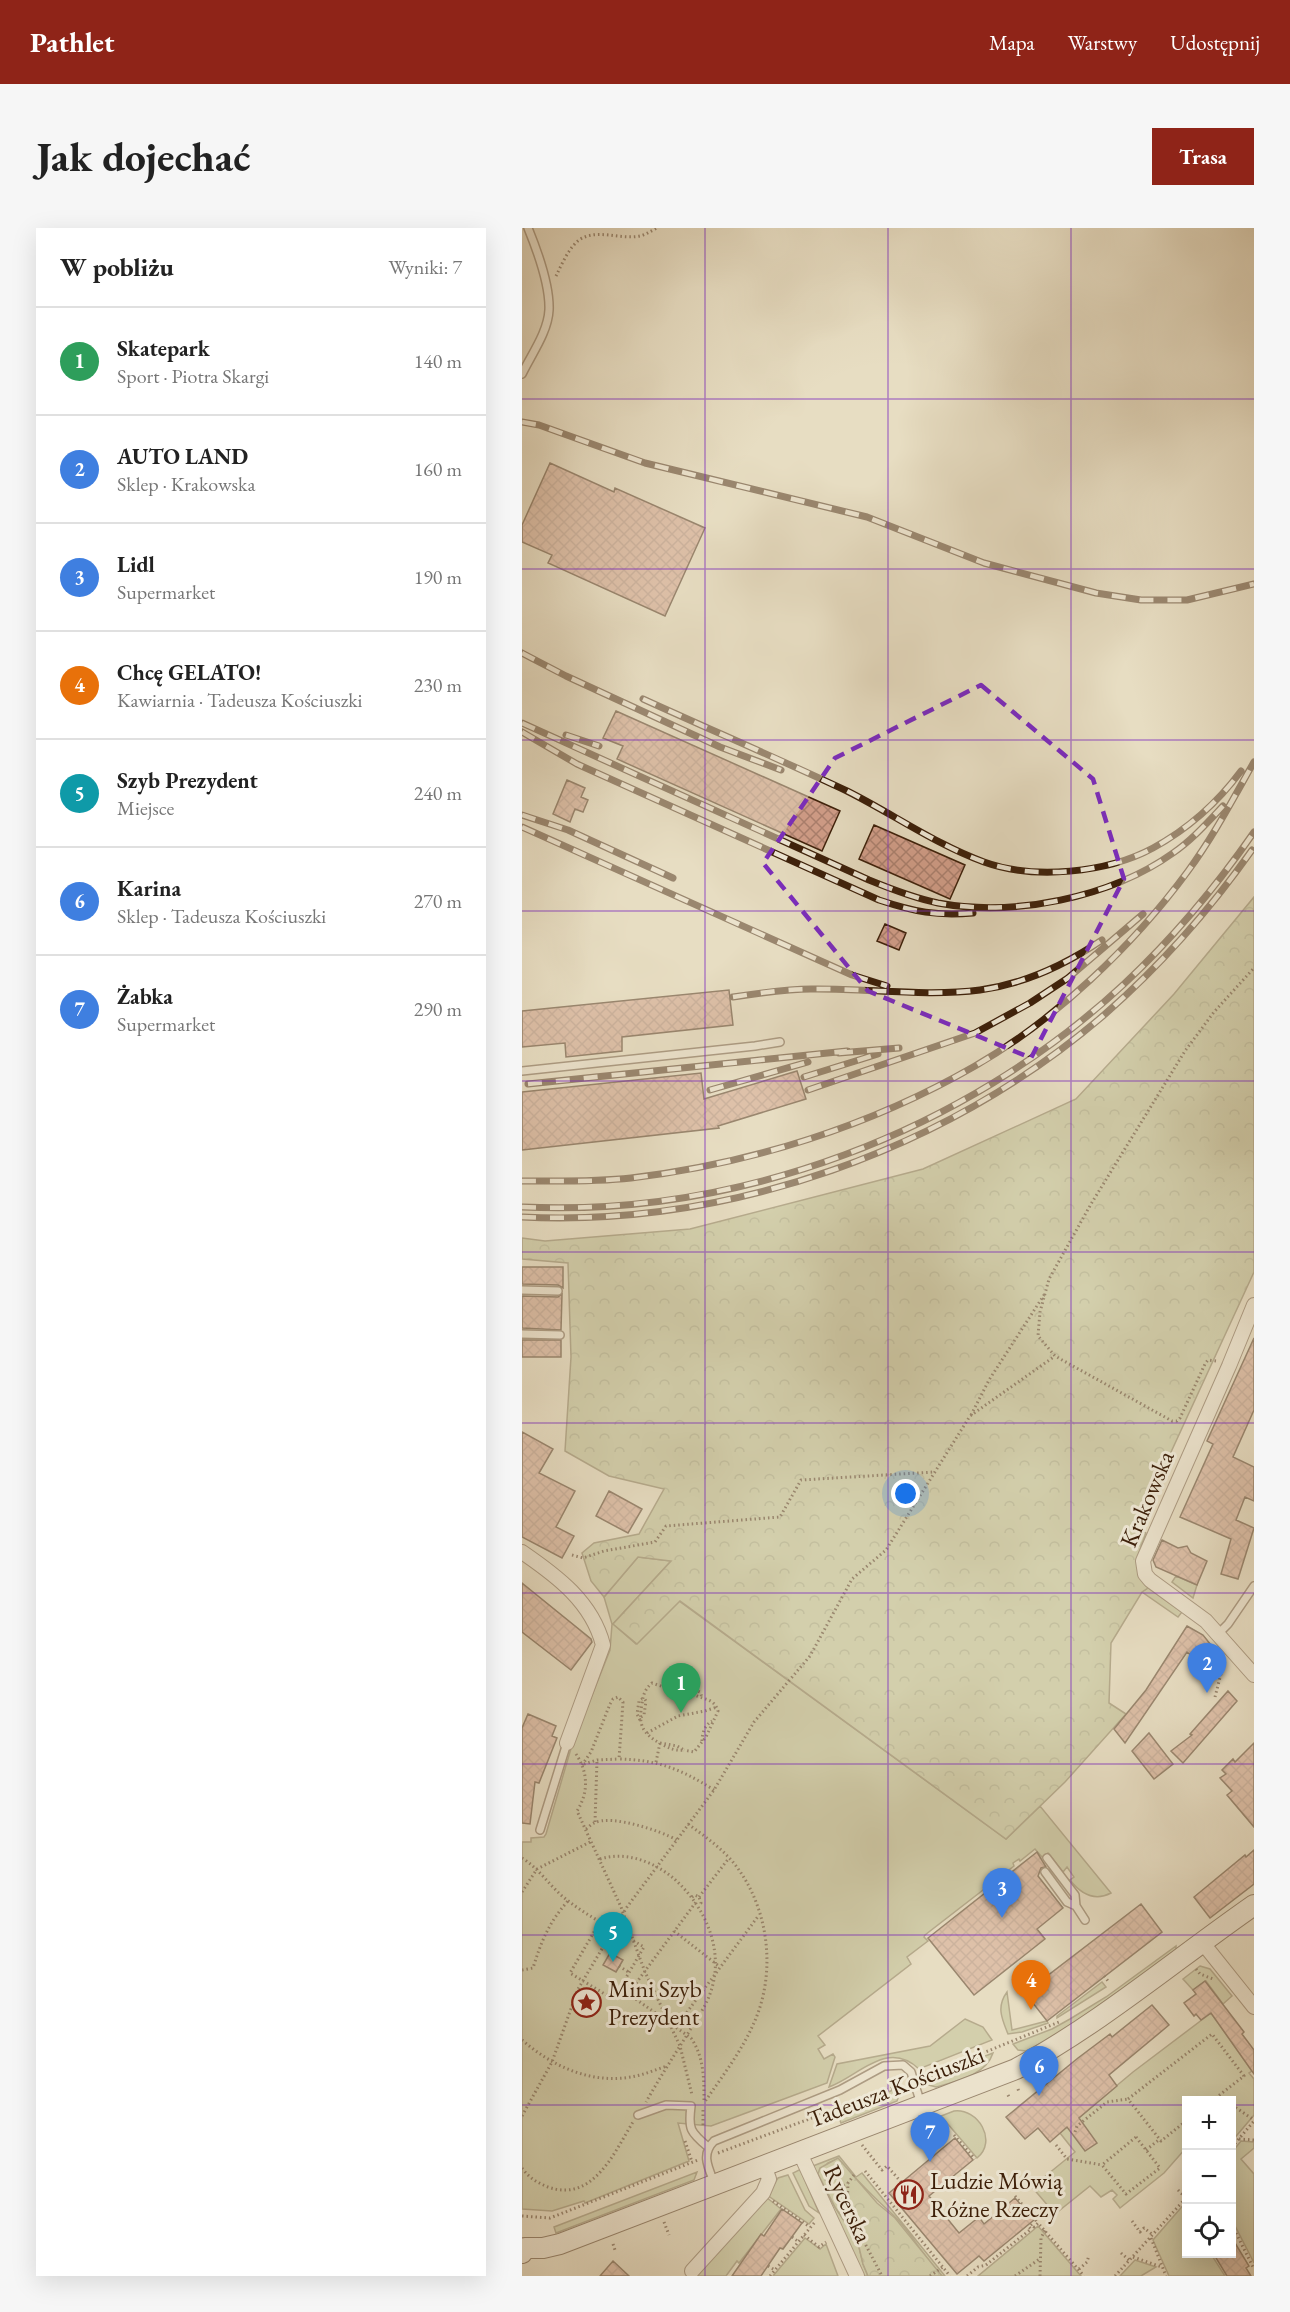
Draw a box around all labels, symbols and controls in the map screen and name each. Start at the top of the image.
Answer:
text: Pathlet [30,24,114,60]
text: Mapa [989,29,1035,56]
text: Warstwy [1068,29,1137,56]
text: Udostępnij [1170,29,1260,56]
button: Trasa [1152,128,1254,185]
text: Jak dojechać [36,129,250,184]
text: W pobliżu [60,250,174,284]
text: Wyniki: 7 [389,254,462,280]
text: Skatepark [117,334,210,363]
text: 1 [74,348,85,374]
text: 140 m [414,348,462,374]
text: Sport · Piotra Skargi [117,363,269,389]
text: AUTO LAND [117,442,248,471]
text: 2 [74,456,85,482]
text: 160 m [414,456,462,482]
text: Sklep · Krakowska [117,471,255,497]
text: Lidl [117,550,155,579]
text: 3 [74,564,85,590]
text: 190 m [414,564,462,590]
text: Supermarket [117,579,215,605]
text: Chcę GELATO! [117,658,261,687]
text: 4 [74,672,85,698]
text: 230 m [414,672,462,698]
text: Kawiarnia · Tadeusza Kościuszki [117,687,362,713]
text: Szyb Prezydent [117,766,258,795]
text: 5 [74,780,85,806]
text: 240 m [414,780,462,806]
text: Miejsce [117,795,174,821]
text: Karina [117,874,181,903]
text: 6 [74,888,85,914]
text: 270 m [414,888,462,914]
text: Sklep · Tadeusza Kościuszki [117,903,326,929]
text: Żabka [117,982,173,1011]
text: 7 [74,996,85,1022]
text: 290 m [414,996,462,1022]
text: Supermarket [117,1011,215,1037]
street label: Krakowska [1112,1446,1181,1552]
your location [891,1479,920,1508]
pin: 2 [1188,1644,1226,1693]
pin: 1 [662,1664,700,1713]
pin: 3 [982,1868,1022,1918]
pin: 5 [594,1912,632,1962]
pin: 4 [1012,1960,1050,2010]
place label: Mini Szyb Prezydent [608,1973,702,2032]
place icon: Mini Szyb Prezydent [571,1987,603,2019]
street label: Tadeusza Kościuszki [803,2039,989,2134]
pin: 6 [1020,2046,1058,2096]
map controls [1182,2096,1236,2258]
button: + [1182,2096,1236,2150]
pin: 7 [910,2112,950,2162]
button: − [1182,2150,1236,2204]
street label: Rycerska [817,2160,880,2248]
place label: Ludzie Mówią Różne Rzeczy [930,2165,1063,2224]
restaurant icon: Ludzie Mówią Różne Rzeczy [893,2179,925,2211]
button: locate [1182,2204,1236,2258]

